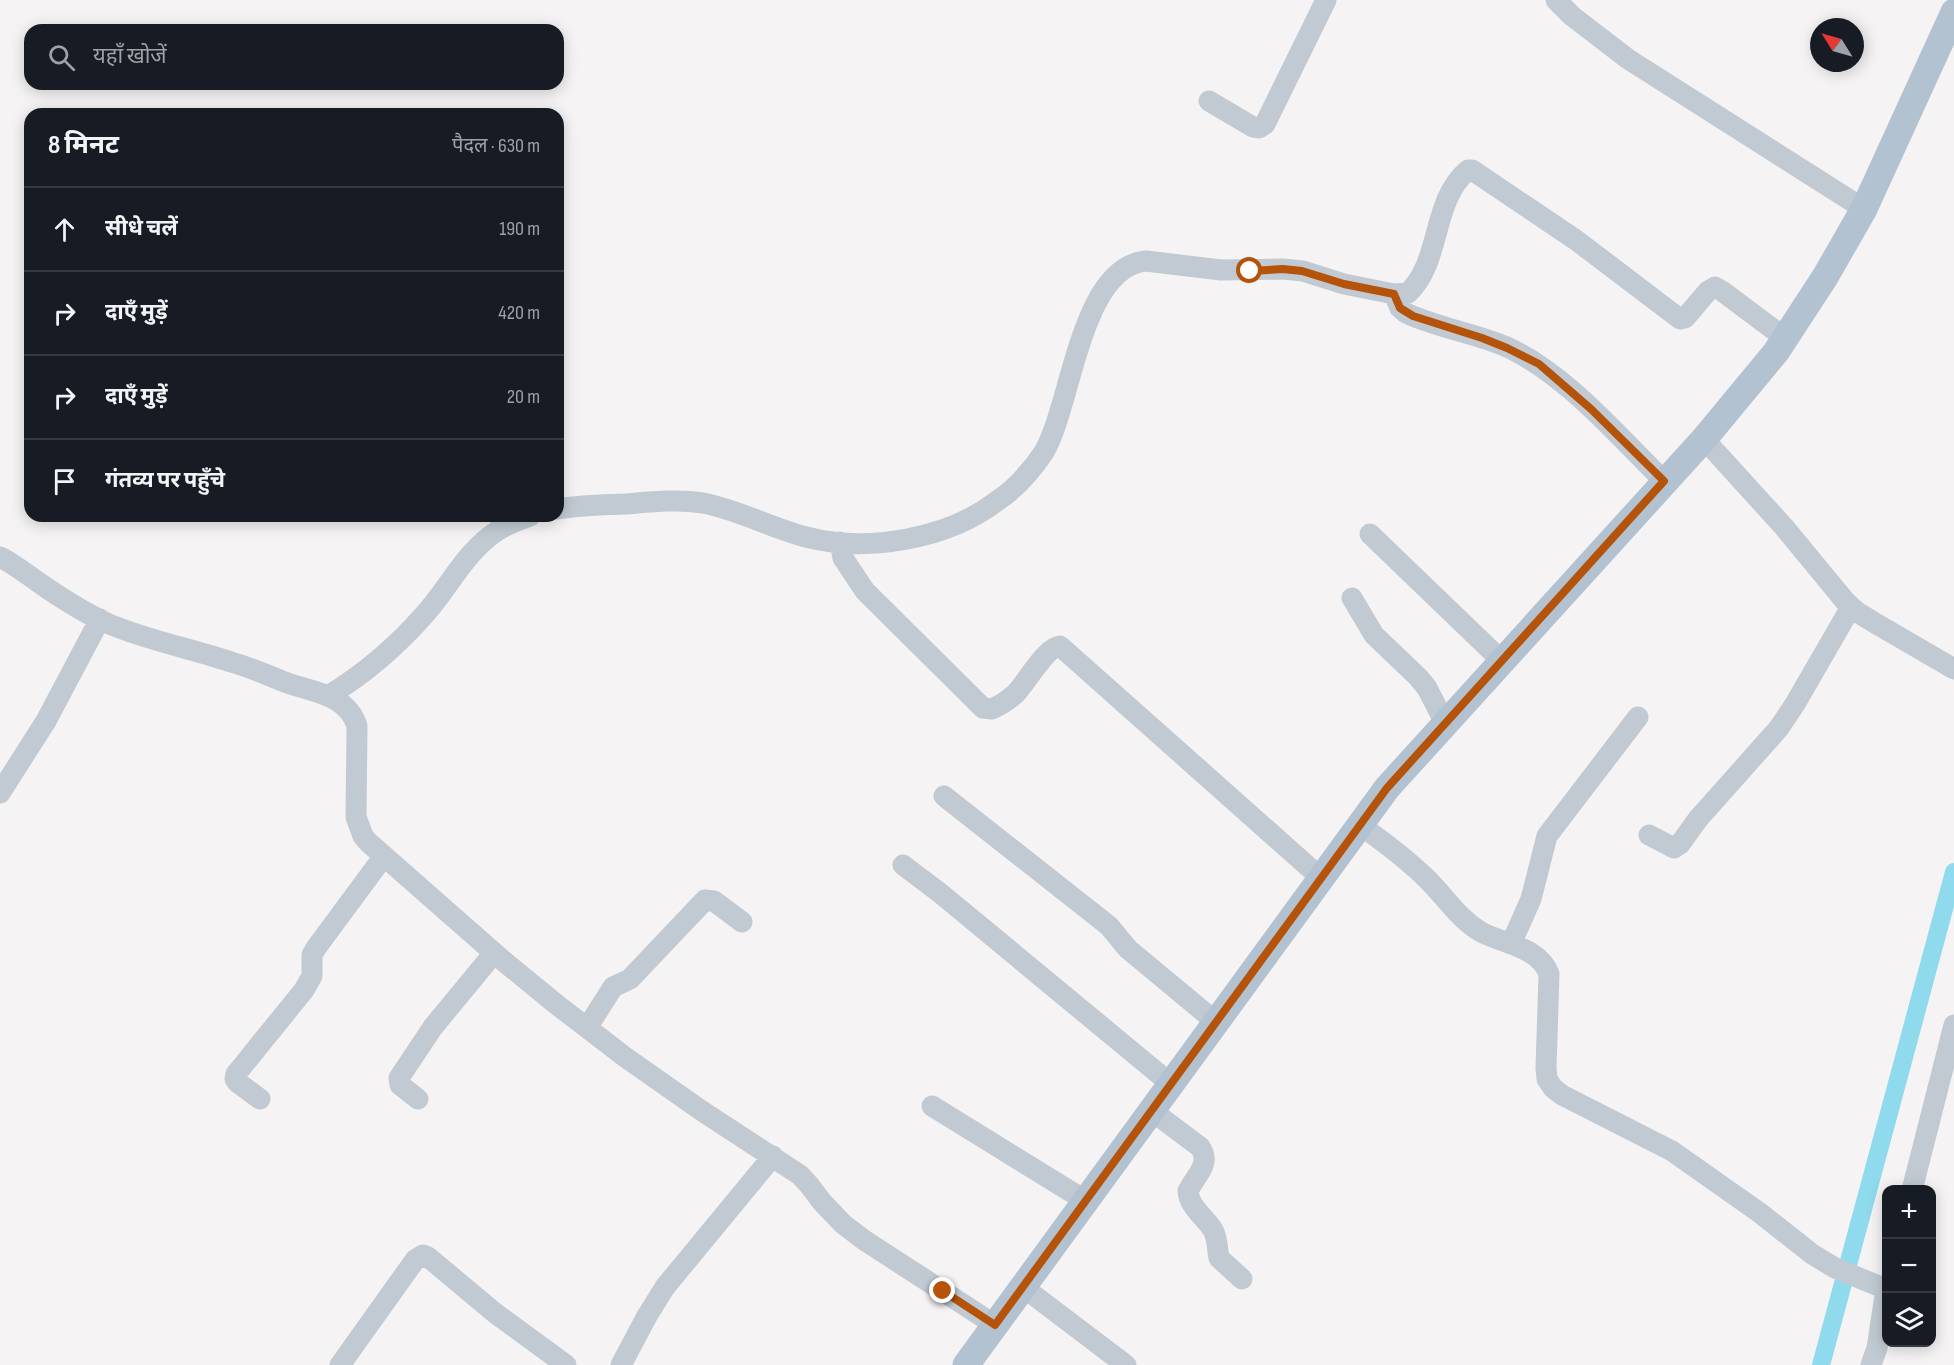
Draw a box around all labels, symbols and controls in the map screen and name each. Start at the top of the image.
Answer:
north arrow [1810,18,1864,72]
search box [24,24,564,90]
icon: search [45,41,78,74]
text: यहाँ खोजें [93,43,167,70]
text: 8 मिनट [48,130,119,161]
text: पैदल · 630 m [452,134,540,158]
icon: ahead [48,213,81,246]
text: सीधे चलें [105,215,178,242]
text: 190 m [499,217,540,241]
route start [1236,257,1262,283]
icon: right [48,297,81,330]
text: दाएँ मुड़ें [105,299,168,326]
text: 420 m [498,301,540,325]
icon: right [48,381,81,414]
text: दाएँ मुड़ें [105,383,168,410]
text: 20 m [507,385,540,409]
icon: arrive [48,465,81,498]
text: गंतव्य पर पहुँचे [105,467,225,494]
map controls [1882,1185,1936,1347]
button: + [1882,1185,1936,1239]
button: − [1882,1239,1936,1293]
route end [929,1277,955,1303]
button: layers [1882,1293,1936,1347]

